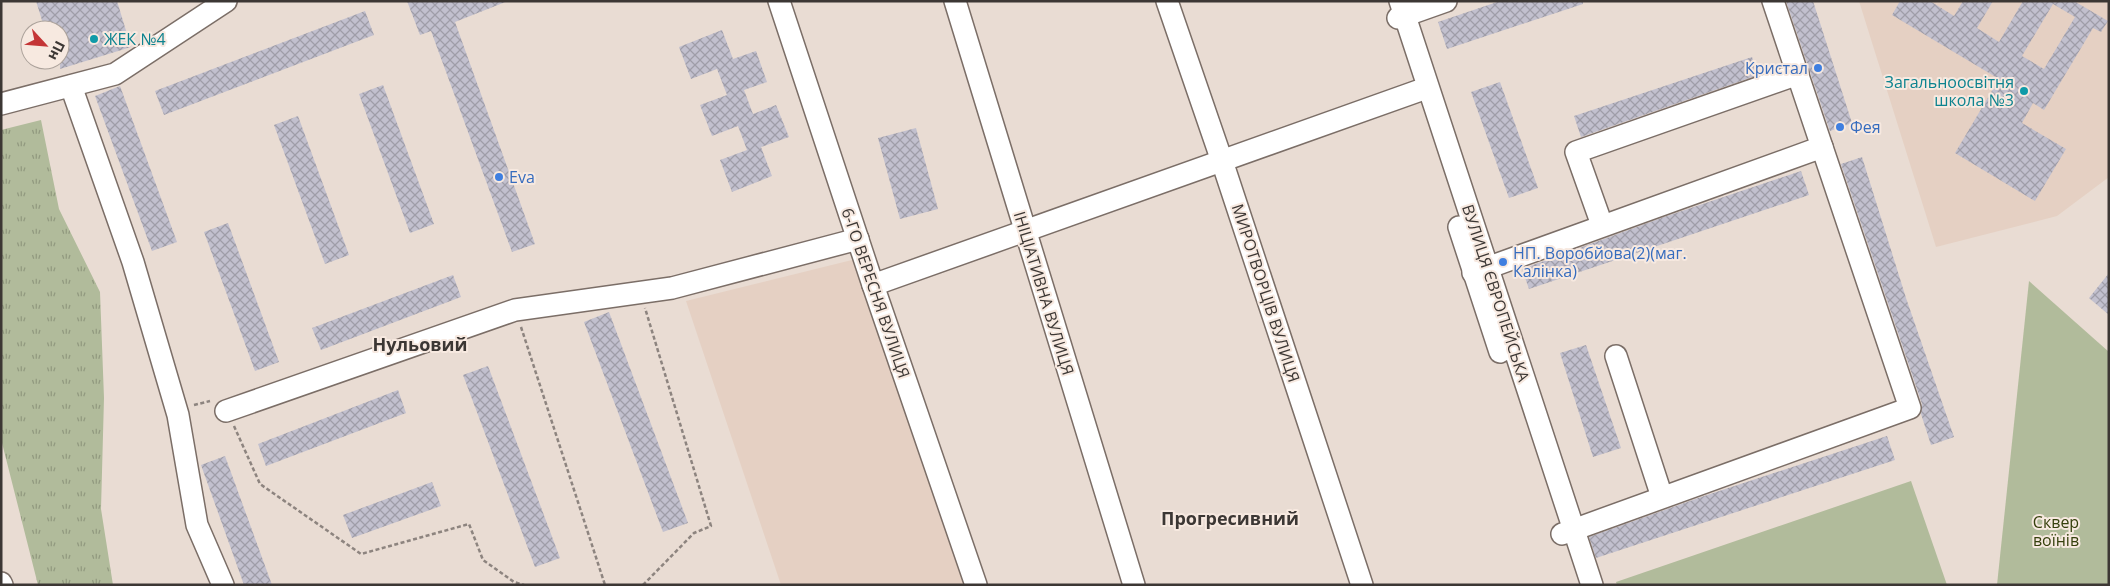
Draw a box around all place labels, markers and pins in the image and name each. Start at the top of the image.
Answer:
place label: ЖЕК №4 [104,28,166,50]
marker: ЖЕК №4 [88,33,100,45]
place label: Кристал [1745,57,1808,79]
marker: Кристал [1812,62,1824,74]
place label: Загальноосвітня школа №3 [1885,71,2014,111]
marker: Загальноосвітня школа №3 [2018,85,2030,97]
place label: Фея [1850,116,1881,138]
marker: Фея [1834,121,1846,133]
place label: Eva [509,166,535,188]
marker: Eva [493,171,505,183]
place label: НП. Воробйова(2)(маг. Калінка) [1513,242,1687,282]
marker: НП. Воробйова(2)(маг. Калінка) [1497,256,1509,268]

